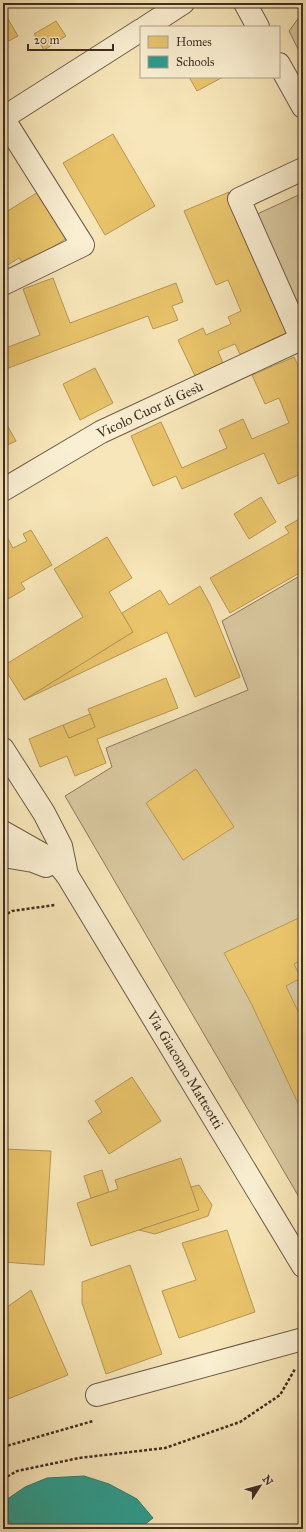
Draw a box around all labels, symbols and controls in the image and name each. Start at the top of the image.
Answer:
scale bar [28,26,113,52]
legend [140,26,280,78]
text: 20 m [34,33,60,47]
text: Homes [176,35,212,49]
text: Schools [176,55,214,69]
street label: Vicolo Cuor di Gesù [93,378,206,442]
street label: Via Giacomo Matteotti [143,1007,227,1132]
north arrow [240,1466,280,1506]
text: N [260,1473,276,1489]

